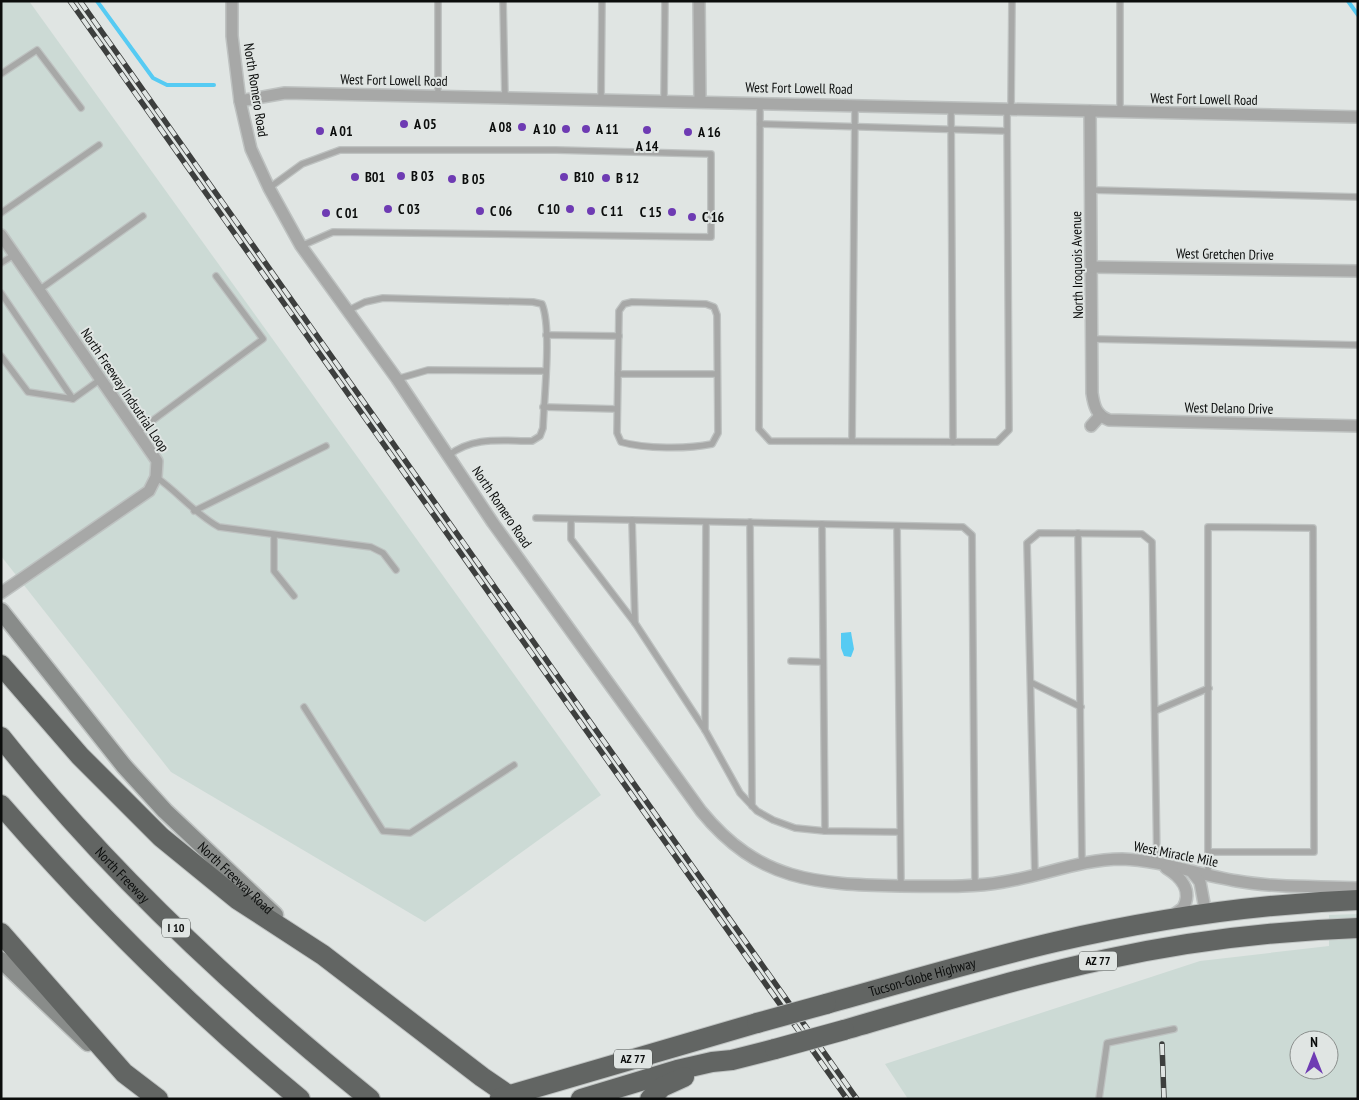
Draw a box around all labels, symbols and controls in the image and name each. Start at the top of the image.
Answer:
street label: North Romero Road [240,42,272,138]
street label: West Fort Lowell Road [340,70,448,90]
street label: West Fort Lowell Road [745,78,853,98]
street label: West Fort Lowell Road [1150,89,1258,109]
place label: A 05 [413,115,437,133]
marker: A 05 [398,118,410,130]
place label: A 08 [488,118,512,136]
place label: A 10 [532,120,556,138]
place label: A 11 [595,120,619,138]
marker: A 08 [516,121,528,133]
place label: A 01 [329,122,353,140]
marker: A 10 [560,123,572,135]
marker: A 11 [580,123,592,135]
place label: A 16 [697,123,721,141]
marker: A 14 [641,124,653,136]
marker: A 01 [314,125,326,137]
marker: A 16 [682,126,694,138]
place label: A 14 [635,137,659,155]
place label: B 03 [411,167,434,185]
place label: B01 [365,168,385,186]
place label: B10 [574,168,595,186]
place label: B 12 [616,169,639,187]
marker: B 03 [395,170,407,182]
place label: B 05 [462,170,485,188]
marker: B01 [349,171,361,183]
marker: B10 [558,171,570,183]
marker: B 12 [600,172,612,184]
marker: B 05 [446,173,458,185]
place label: C 03 [398,200,420,218]
place label: C 10 [538,200,560,218]
place label: C 06 [490,202,512,220]
place label: C 11 [601,202,623,220]
marker: C 03 [382,203,394,215]
marker: C 10 [564,203,576,215]
place label: C 15 [640,203,662,221]
place label: C 01 [336,204,358,222]
marker: C 06 [474,205,486,217]
marker: C 11 [585,205,597,217]
marker: C 15 [666,206,678,218]
marker: C 01 [320,207,332,219]
place label: C 16 [702,208,724,226]
marker: C 16 [686,211,698,223]
street label: North Iroquois Avenue [1067,211,1087,319]
street label: West Gretchen Drive [1176,244,1274,264]
street label: North Freeway Indsutrial Loop [77,325,173,455]
street label: West Delano Drive [1184,398,1274,418]
street label: North Romero Road [468,463,536,551]
street label: West Miracle Mile [1132,837,1220,871]
street label: North Freeway Road [194,838,277,918]
street label: North Freeway [91,843,154,907]
road number: I 10 [162,918,190,938]
road number: AZ 77 [1079,951,1117,970]
street label: Tucson-Globe Highway [867,953,978,1001]
north arrow [1289,1030,1339,1080]
text: N [1310,1033,1318,1051]
road number: AZ 77 [614,1050,652,1068]

